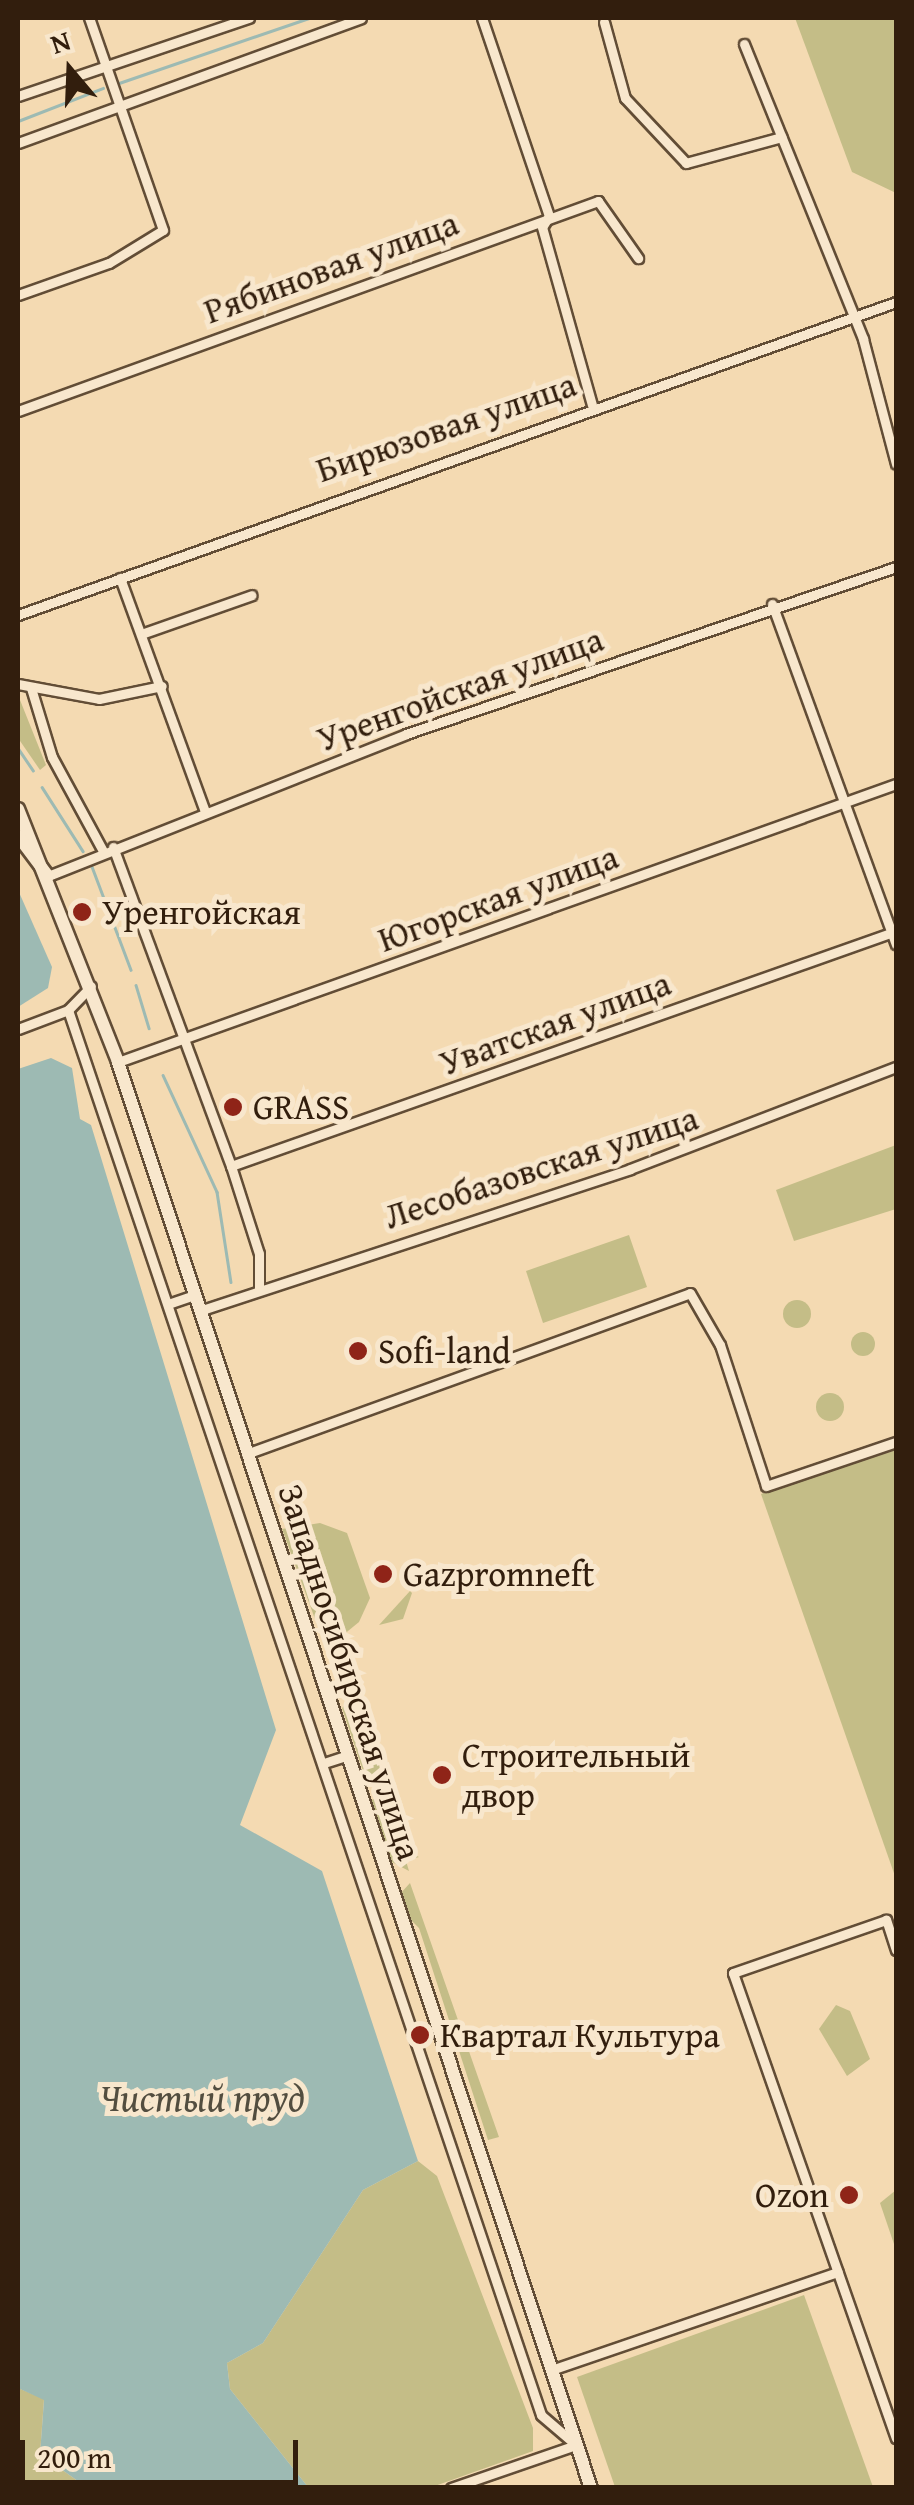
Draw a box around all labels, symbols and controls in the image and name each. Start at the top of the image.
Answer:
text: N [45,19,76,64]
north arrow [20,20,120,120]
street label: Рябиновая улица [198,202,464,332]
street label: Бирюзовая улица [311,363,581,491]
street label: Уренгойская улица [311,618,609,760]
street label: Югорская улица [372,835,624,961]
place label: Уренгойская [102,891,301,933]
marker: Уренгойская [71,901,93,923]
street label: Уватская улица [434,962,676,1084]
place label: GRASS [253,1086,349,1128]
marker: GRASS [222,1096,244,1118]
street label: Лесобазовская улица [379,1096,703,1238]
place label: Sofi-land [378,1330,511,1372]
marker: Sofi-land [347,1340,369,1362]
street label: Западносибирская улица [269,1479,431,1865]
place label: Gazpromneft [403,1553,594,1595]
marker: Gazpromneft [372,1563,394,1585]
place label: Строительный двор [462,1734,690,1816]
marker: Строительный двор [431,1764,453,1786]
place label: Квартал Культура [440,2014,720,2056]
marker: Квартал Культура [409,2024,431,2046]
water label: Чистый пруд [99,2075,305,2121]
place label: Ozon [755,2174,829,2216]
marker: Ozon [838,2184,860,2206]
scale bar [25,2420,302,2482]
text: 200 m [37,2435,111,2479]

